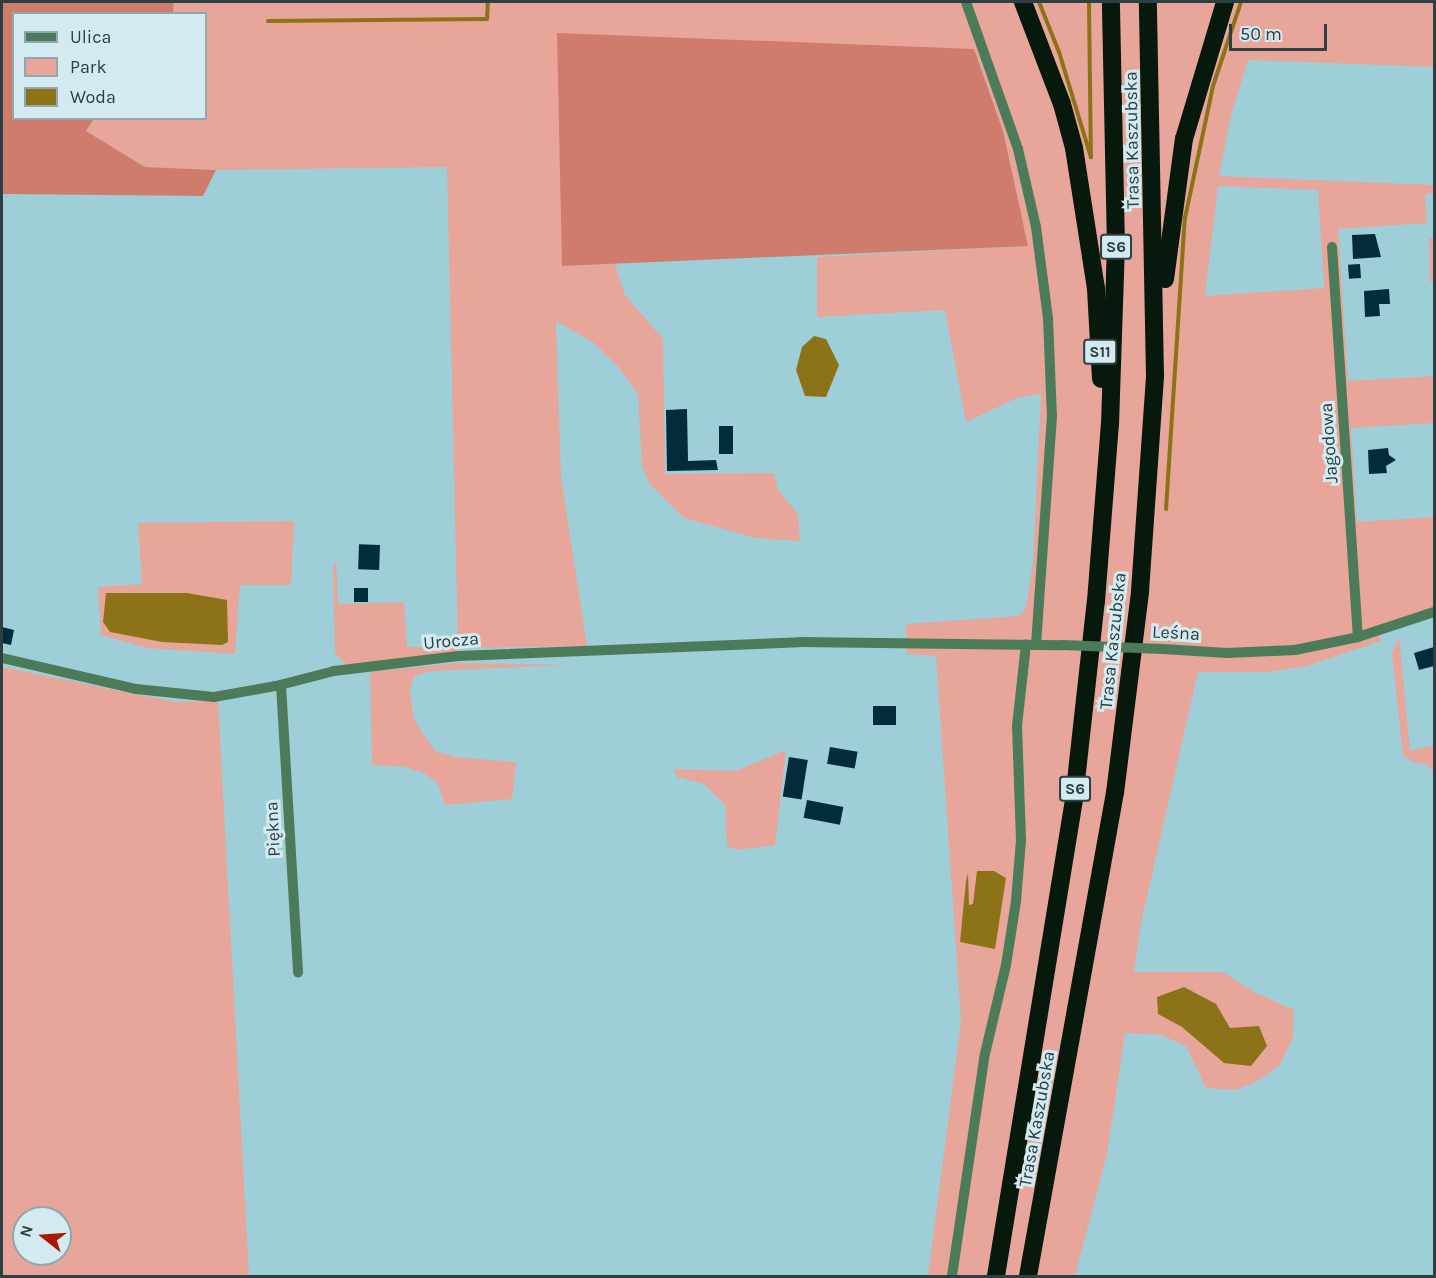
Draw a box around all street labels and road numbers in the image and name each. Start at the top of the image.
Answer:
street label: Trasa Kaszubska [1120,71,1144,209]
road number: S6 [1100,234,1132,260]
road number: S11 [1082,339,1118,365]
street label: Jagodowa [1315,402,1343,484]
street label: Trasa Kaszubska [1095,571,1131,711]
street label: Leśna [1152,621,1200,645]
street label: Urocza [422,628,480,654]
road number: S6 [1058,776,1092,802]
street label: Piękna [261,801,285,857]
street label: Trasa Kaszubska [1014,1049,1060,1189]

